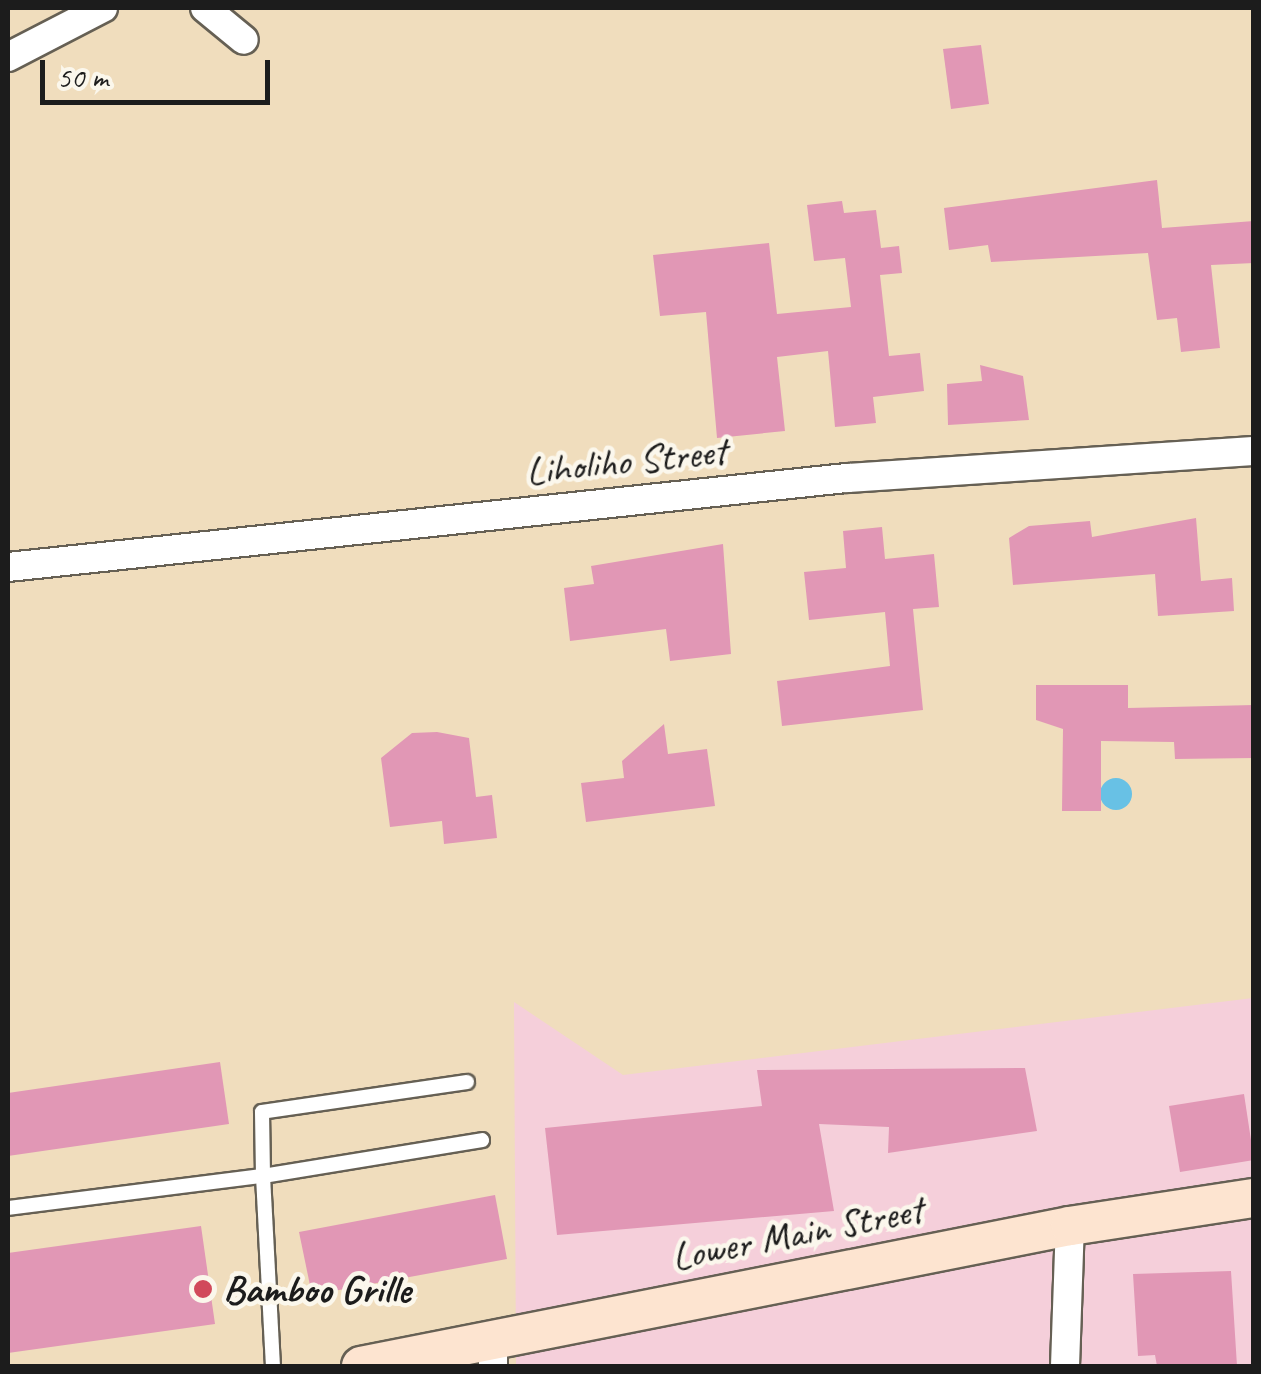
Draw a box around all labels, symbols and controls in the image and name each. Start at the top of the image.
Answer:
scale bar [45,40,275,102]
text: 50 m [57,58,108,96]
street label: Liholiho Street [524,427,728,495]
street label: Lower Main Street [666,1185,928,1281]
place label: Bamboo Grille [223,1265,411,1313]
marker: Bamboo Grille [192,1278,214,1300]

